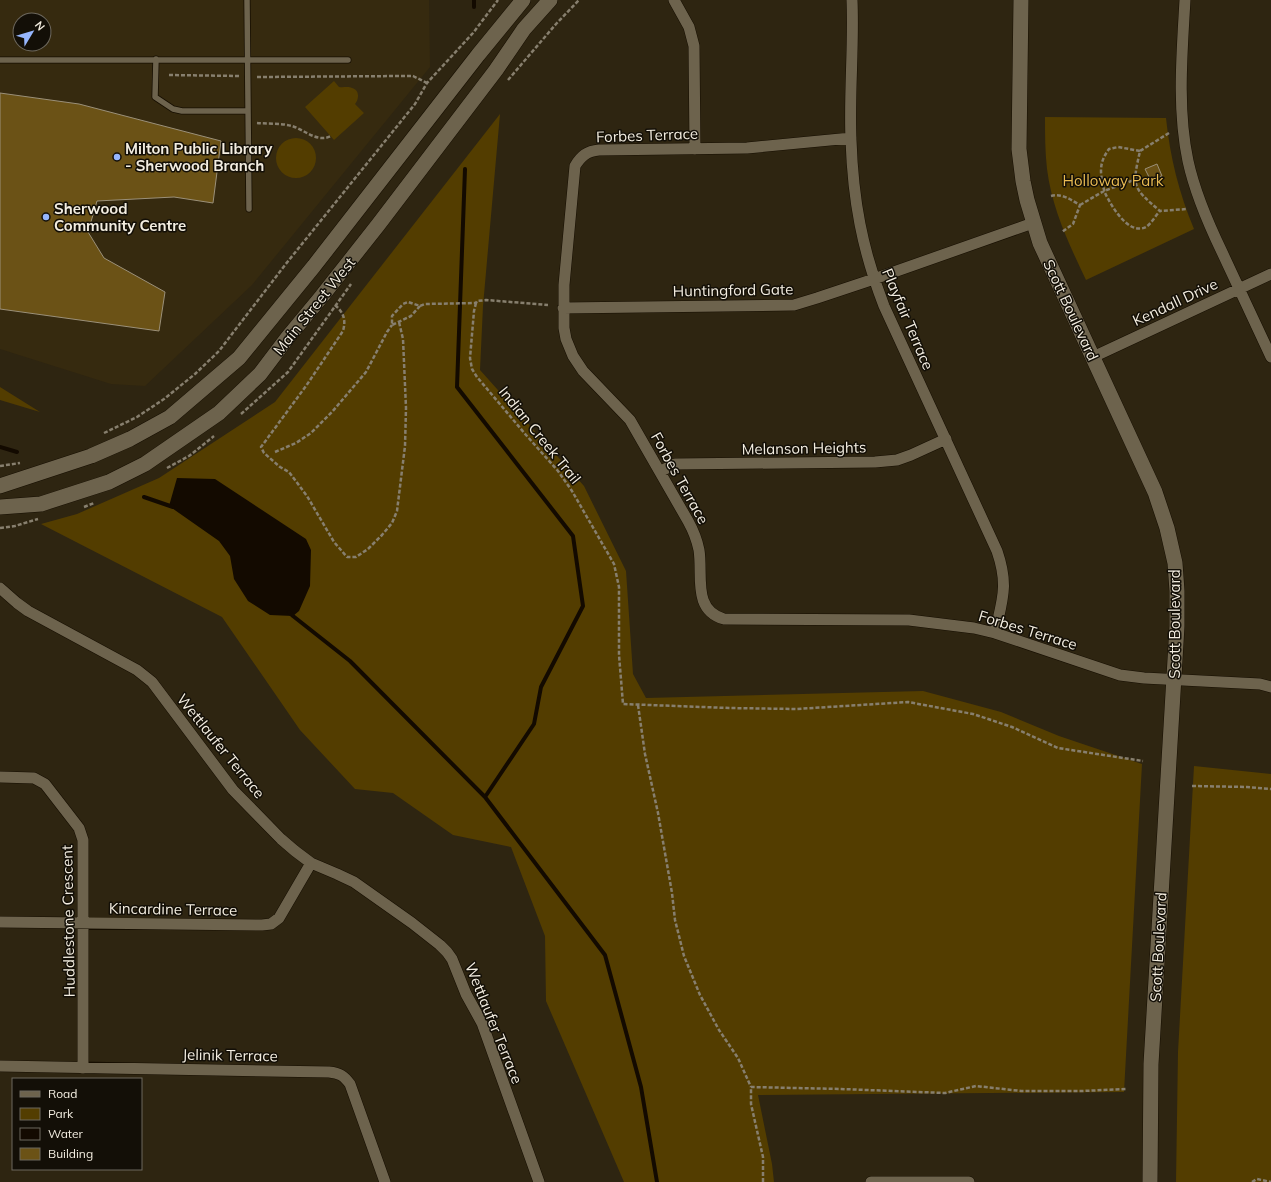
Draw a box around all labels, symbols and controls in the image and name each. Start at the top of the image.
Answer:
north arrow [12,12,52,52]
text: N [32,18,48,33]
street label: Forbes Terrace [596,124,698,146]
place label: Milton Public Library - Sherwood Branch [125,139,273,175]
marker: Milton Public Library - Sherwood Branch [112,152,122,162]
park label: Holloway Park [1063,171,1164,190]
place label: Sherwood Community Centre [54,199,186,235]
marker: Sherwood Community Centre [41,212,51,222]
street label: Main Street West [269,253,359,359]
street label: Scott Boulevard [1039,256,1103,364]
street label: Playfair Terrace [878,265,938,373]
street label: Kendall Drive [1129,274,1221,330]
street label: Huntingford Gate [673,279,793,301]
street label: Indian Creek Trail [495,382,585,488]
street label: Forbes Terrace [647,429,713,527]
street label: Melanson Heights [741,437,867,459]
street label: Scott Boulevard [1165,569,1184,679]
street label: Forbes Terrace [976,606,1080,654]
street label: Wettlaufer Terrace [173,690,269,802]
street label: Huddlestone Crescent [57,845,79,997]
street label: Scott Boulevard [1146,892,1170,1002]
street label: Kincardine Terrace [109,898,237,920]
street label: Wettlaufer Terrace [461,960,527,1086]
street label: Jelinik Terrace [182,1045,278,1065]
legend [12,1078,142,1170]
text: Road [48,1086,77,1101]
text: Park [48,1106,74,1121]
text: Water [48,1126,84,1141]
text: Building [48,1146,93,1161]

